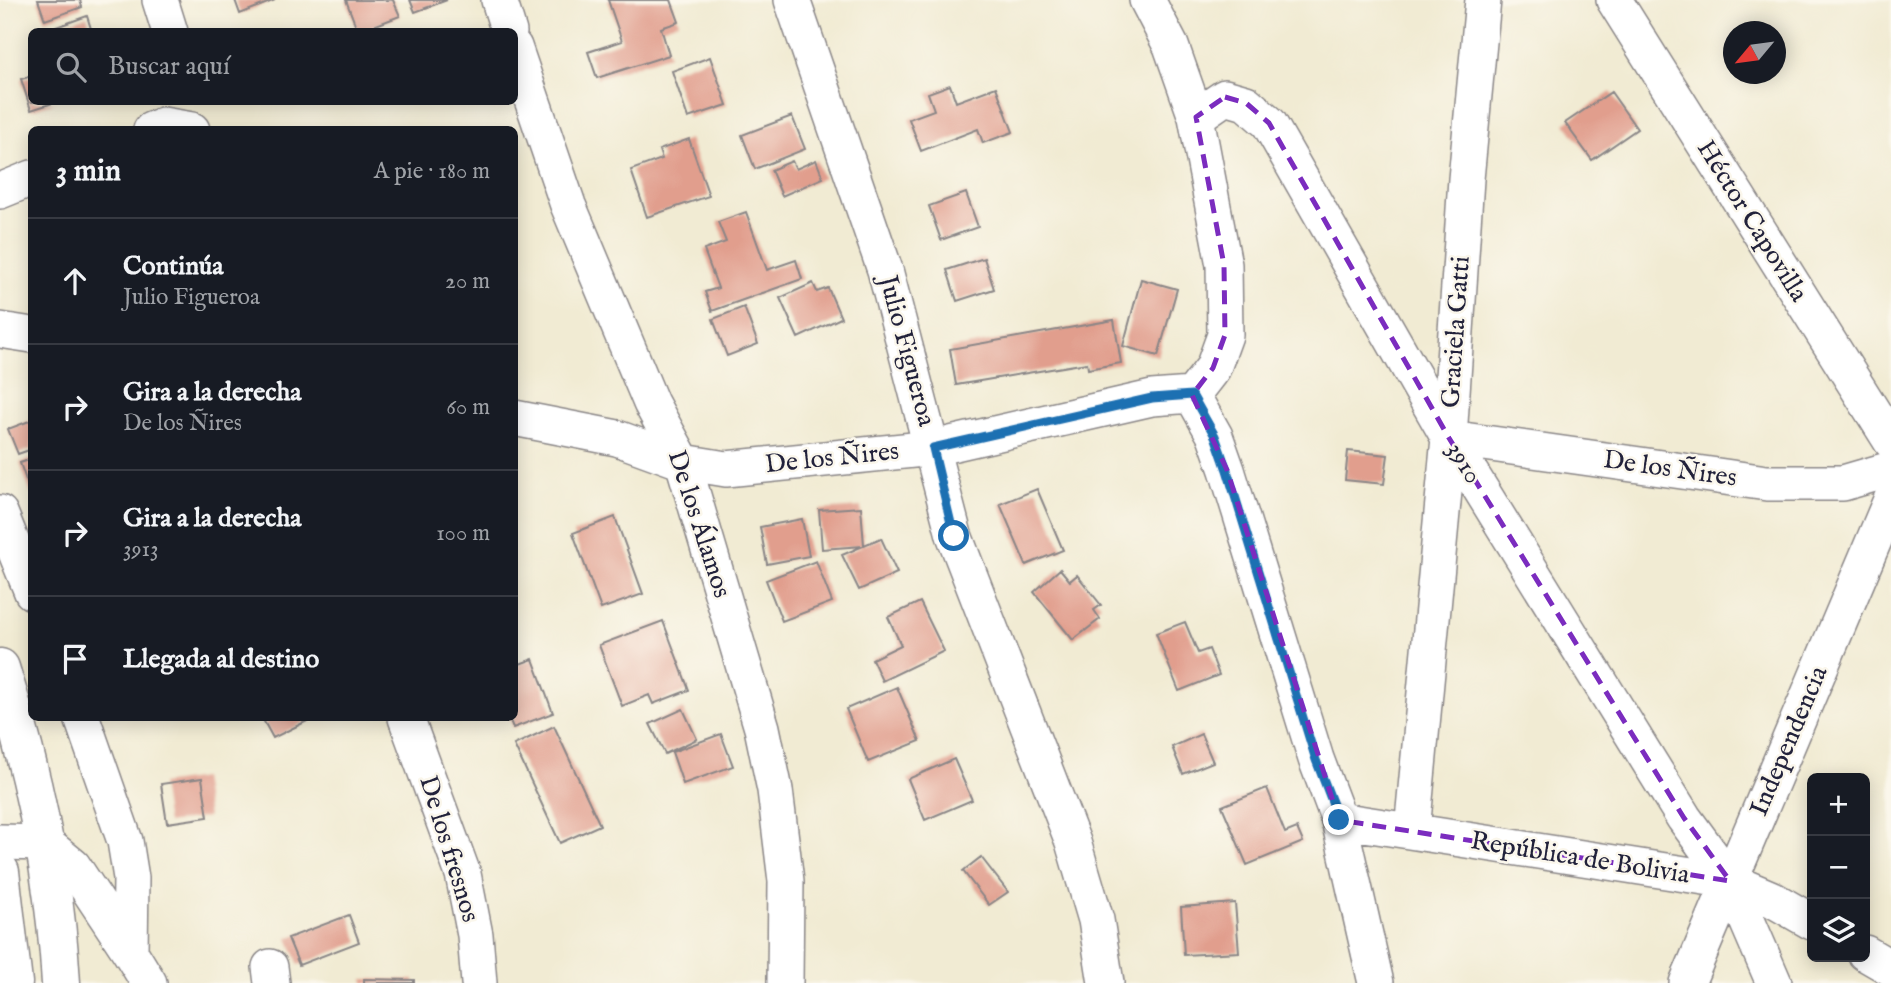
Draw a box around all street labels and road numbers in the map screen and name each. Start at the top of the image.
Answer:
street label: Héctor Capovilla [1689,134,1815,309]
street label: Graciela Gatti [1434,255,1478,409]
street label: Julio Figueroa [870,269,943,431]
street label: De los Ñires [763,435,901,481]
street label: 3910 [1439,436,1489,490]
street label: De los Ñires [1601,443,1739,495]
street label: De los Álamos [660,446,738,602]
street label: Independencia [1743,660,1836,821]
street label: De los fresnos [411,772,487,926]
street label: República de Bolivia [1468,824,1693,892]

